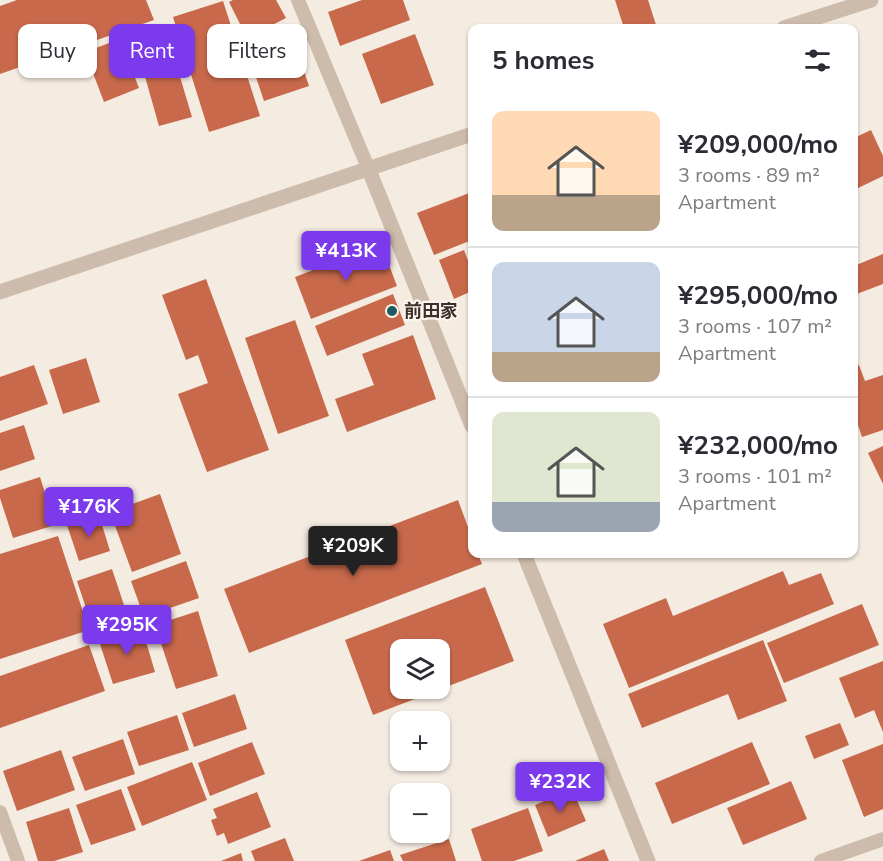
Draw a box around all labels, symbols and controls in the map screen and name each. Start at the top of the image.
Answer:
chip: Buy [18,24,97,78]
chip: Rent [109,24,195,78]
chip: Filters [207,24,307,78]
text: 5 homes [492,43,594,78]
icon: filters [801,44,834,77]
text: ¥209,000/mo [678,127,838,162]
icon: home [540,135,612,207]
text: 3 rooms · 89 m² [678,162,820,189]
text: Apartment [678,189,776,216]
pin: ¥413K [304,231,388,282]
text: ¥413K [315,237,377,264]
text: ¥295,000/mo [678,278,838,313]
icon: home [540,286,612,358]
place label: 前田家 [404,299,458,323]
marker: 前田家 [385,304,399,318]
text: 3 rooms · 107 m² [678,313,832,340]
text: Apartment [678,340,776,367]
text: ¥232,000/mo [678,428,838,463]
icon: home [540,436,612,508]
text: 3 rooms · 101 m² [678,463,832,490]
pin: ¥176K [47,487,131,538]
text: Apartment [678,490,776,517]
text: ¥176K [58,493,120,520]
pin: ¥209K [311,526,395,577]
text: ¥209K [322,532,384,559]
pin: ¥295K [85,605,169,656]
text: ¥295K [96,611,158,638]
map controls [390,639,450,843]
button: layers [390,639,450,699]
button: + [390,711,450,771]
pin: ¥232K [518,762,602,813]
text: ¥232K [529,768,591,795]
button: − [390,783,450,843]

